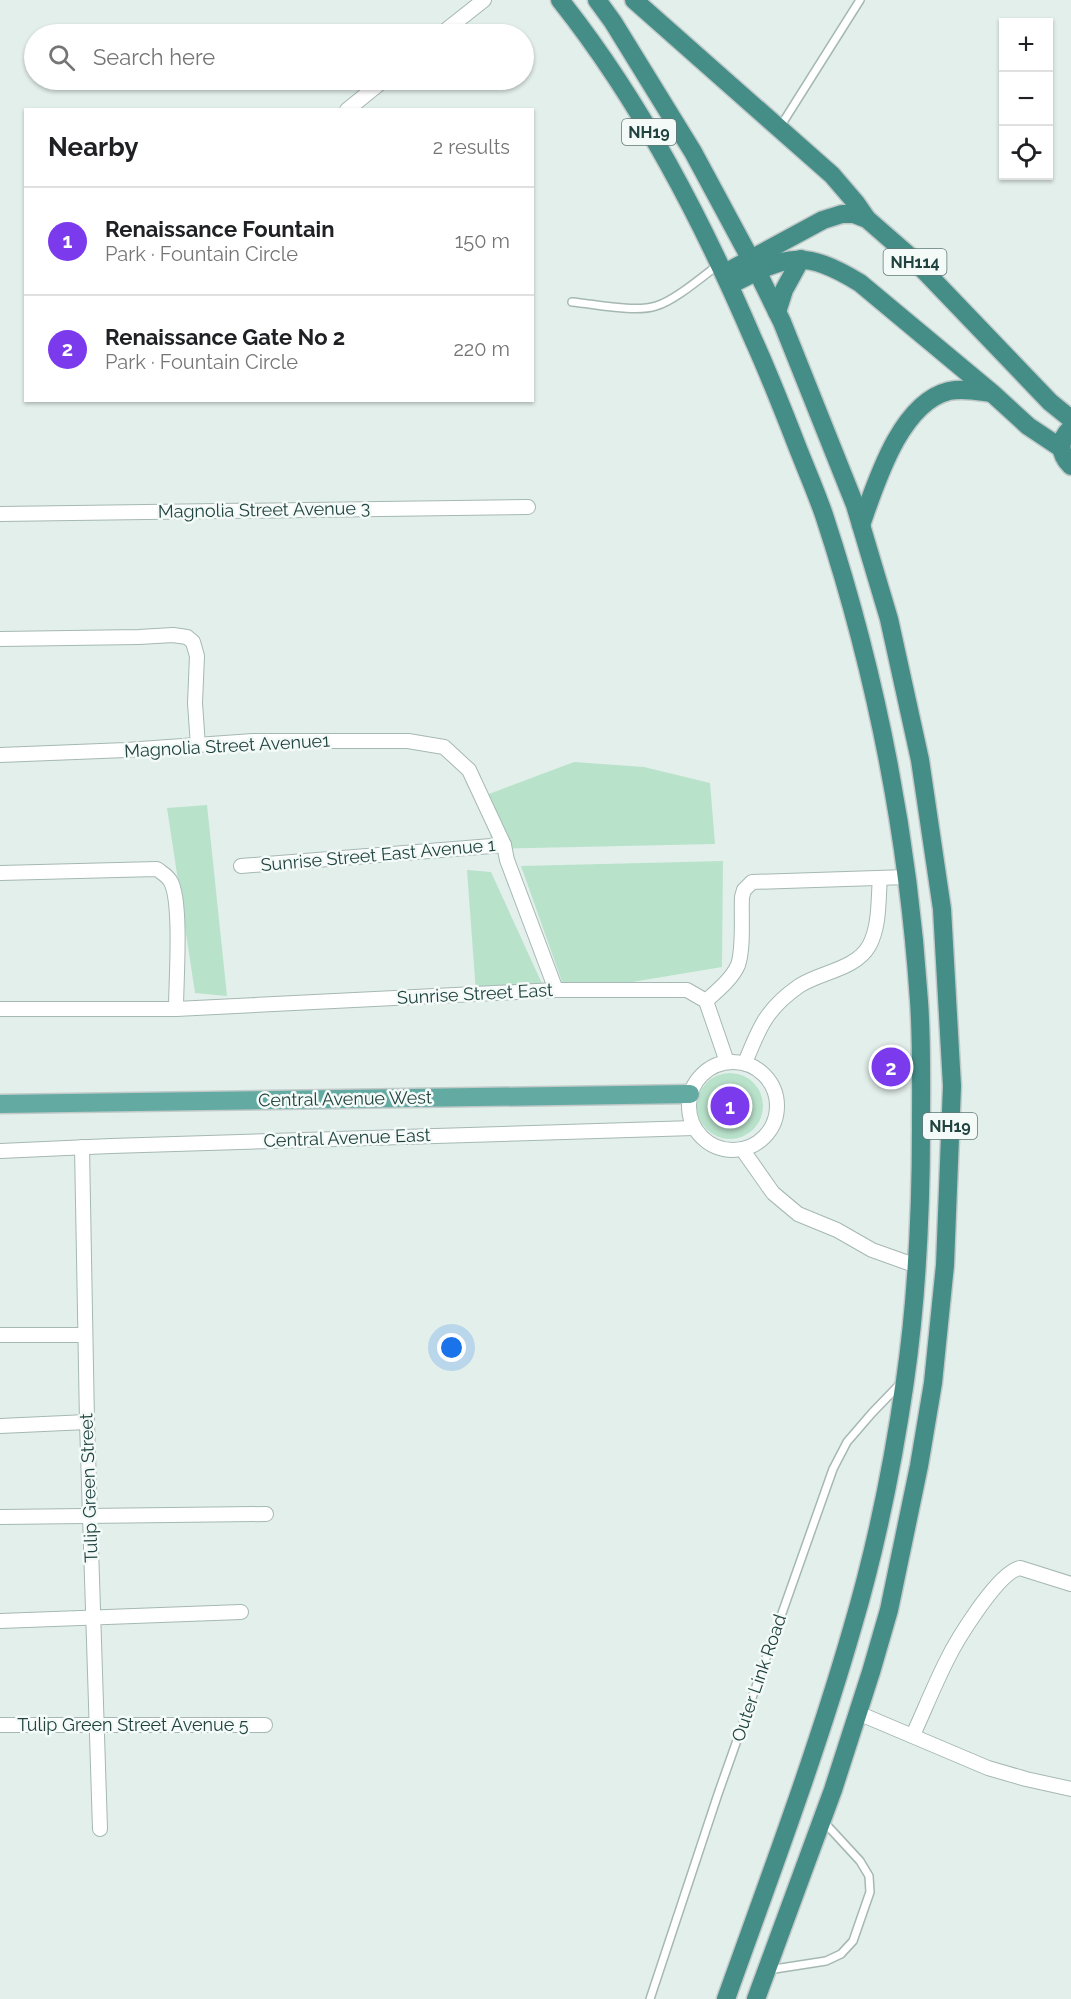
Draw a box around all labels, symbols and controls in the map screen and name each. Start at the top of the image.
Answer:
map controls [999,18,1053,180]
button: + [999,18,1053,72]
search box [24,24,534,90]
icon: search [45,41,78,74]
text: Search here [93,44,215,70]
button: − [999,72,1053,126]
road number: NH19 [622,119,676,145]
button: locate [999,126,1053,180]
text: Nearby [48,132,138,162]
text: 2 results [433,135,510,159]
text: Renaissance Fountain [105,216,334,242]
text: 1 [63,229,72,253]
text: 150 m [455,229,510,253]
text: Park · Fountain Circle [105,242,298,266]
road number: NH114 [884,249,946,275]
text: Renaissance Gate No 2 [105,324,345,350]
text: 2 [62,337,73,361]
text: 220 m [453,337,510,361]
text: Park · Fountain Circle [105,350,298,374]
street label: Magnolia Street Avenue 3 [158,497,370,522]
street label: Magnolia Street Avenue1 [124,730,331,761]
street label: Sunrise Street East Avenue 1 [260,834,497,875]
street label: Sunrise Street East [396,979,553,1008]
pin: 2 [872,1044,910,1090]
pin: 1 [710,1084,750,1128]
street label: Central Avenue West [258,1086,432,1111]
road number: NH19 [923,1113,977,1139]
street label: Central Avenue East [263,1124,431,1151]
your location [437,1333,466,1362]
street label: Tulip Green Street [75,1413,102,1563]
street label: Outer Link Road [727,1611,790,1744]
street label: Tulip Green Street Avenue 5 [17,1714,249,1735]

